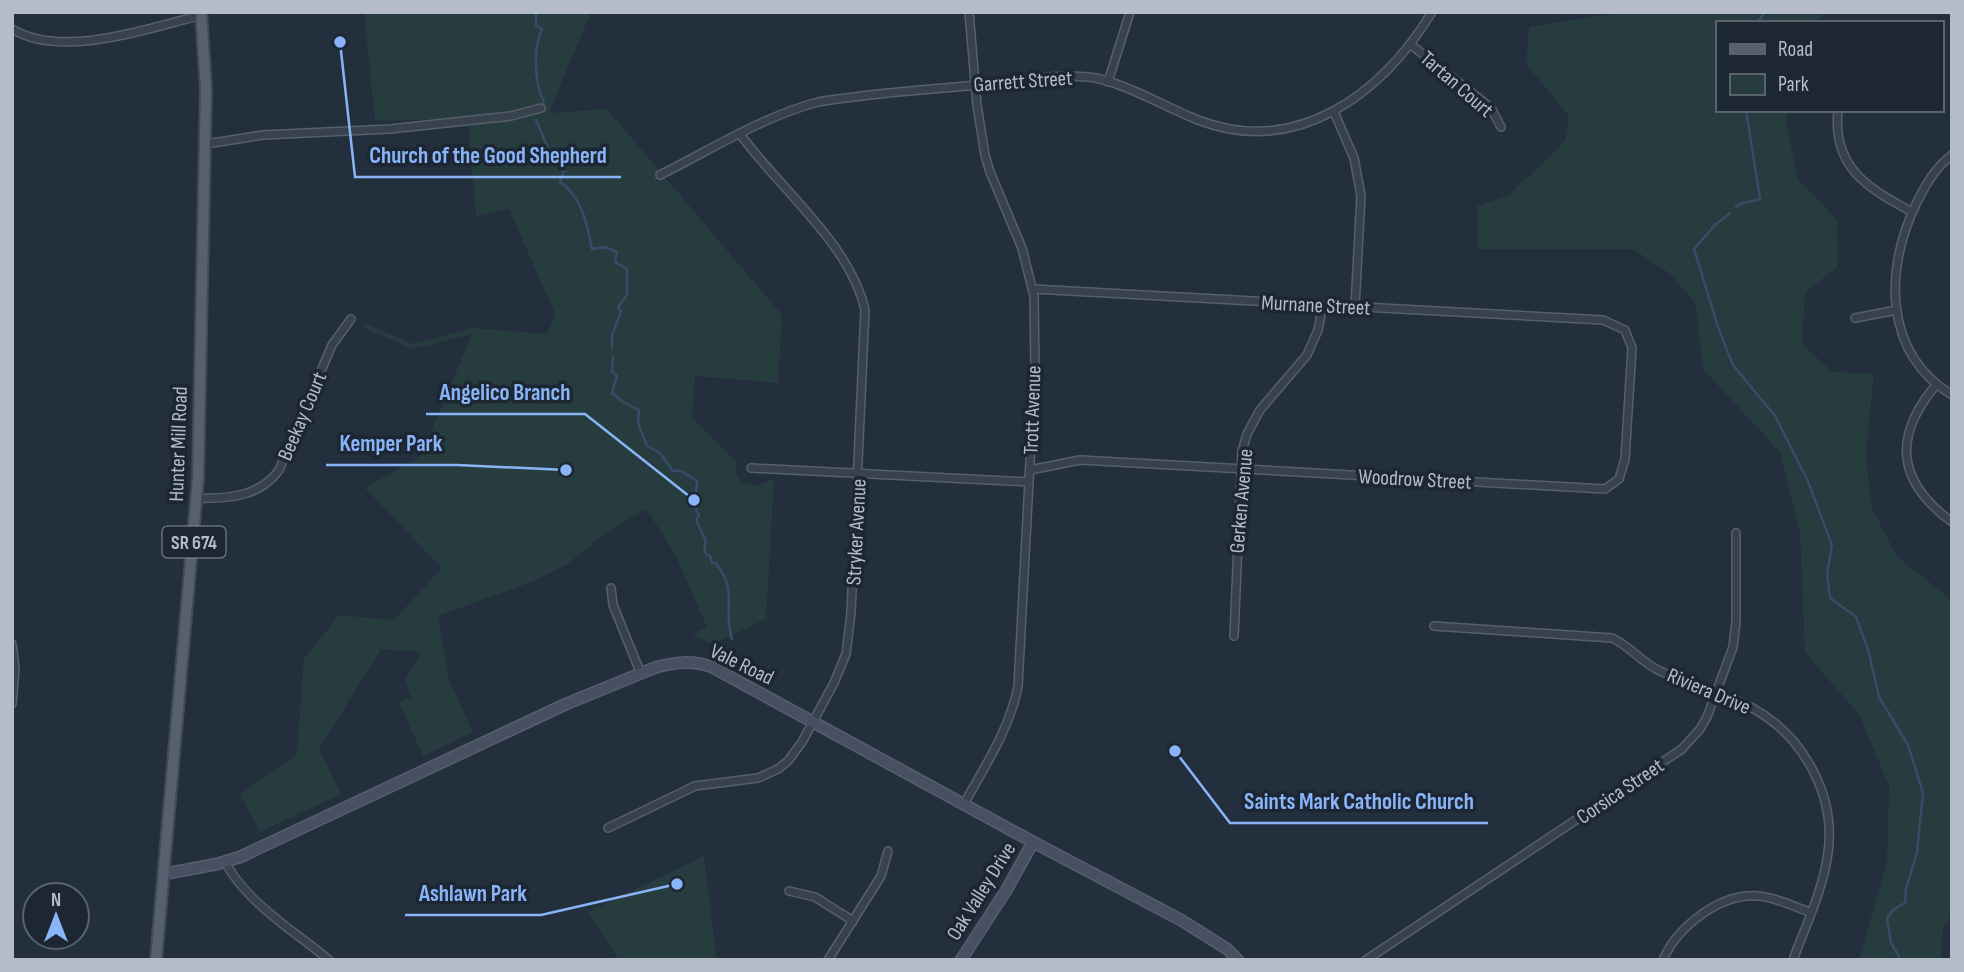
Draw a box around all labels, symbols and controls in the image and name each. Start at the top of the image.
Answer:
legend [1716,21,1943,112]
text: Road [1778,37,1813,62]
street label: Tartan Court [1415,46,1498,123]
street label: Garrett Street [973,66,1073,97]
text: Park [1778,72,1809,97]
callout: Church of the Good Shepherd [355,133,621,177]
text: Church of the Good Shepherd [369,142,607,170]
street label: Murnane Street [1261,290,1371,321]
street label: Trott Avenue [1018,365,1047,455]
street label: Beekay Court [273,368,332,464]
callout: Angelico Branch [426,370,585,414]
text: Angelico Branch [438,379,571,407]
street label: Hunter Mill Road [164,386,193,502]
callout: Kemper Park [326,421,457,465]
text: Kemper Park [340,430,443,458]
street label: Gerken Avenue [1224,448,1259,554]
street label: Woodrow Street [1358,464,1472,495]
street label: Stryker Avenue [841,478,872,586]
road number: SR 674 [162,526,226,558]
street label: Vale Road [706,638,778,690]
street label: Riviera Drive [1663,663,1754,720]
street label: Corsica Street [1572,753,1669,830]
callout: Saints Mark Catholic Church [1230,779,1488,823]
text: Saints Mark Catholic Church [1244,788,1474,816]
street label: Oak Valley Drive [941,838,1021,945]
callout: Ashlawn Park [405,871,541,915]
text: Ashlawn Park [418,880,527,908]
north arrow [21,881,91,951]
text: N [51,889,61,912]

